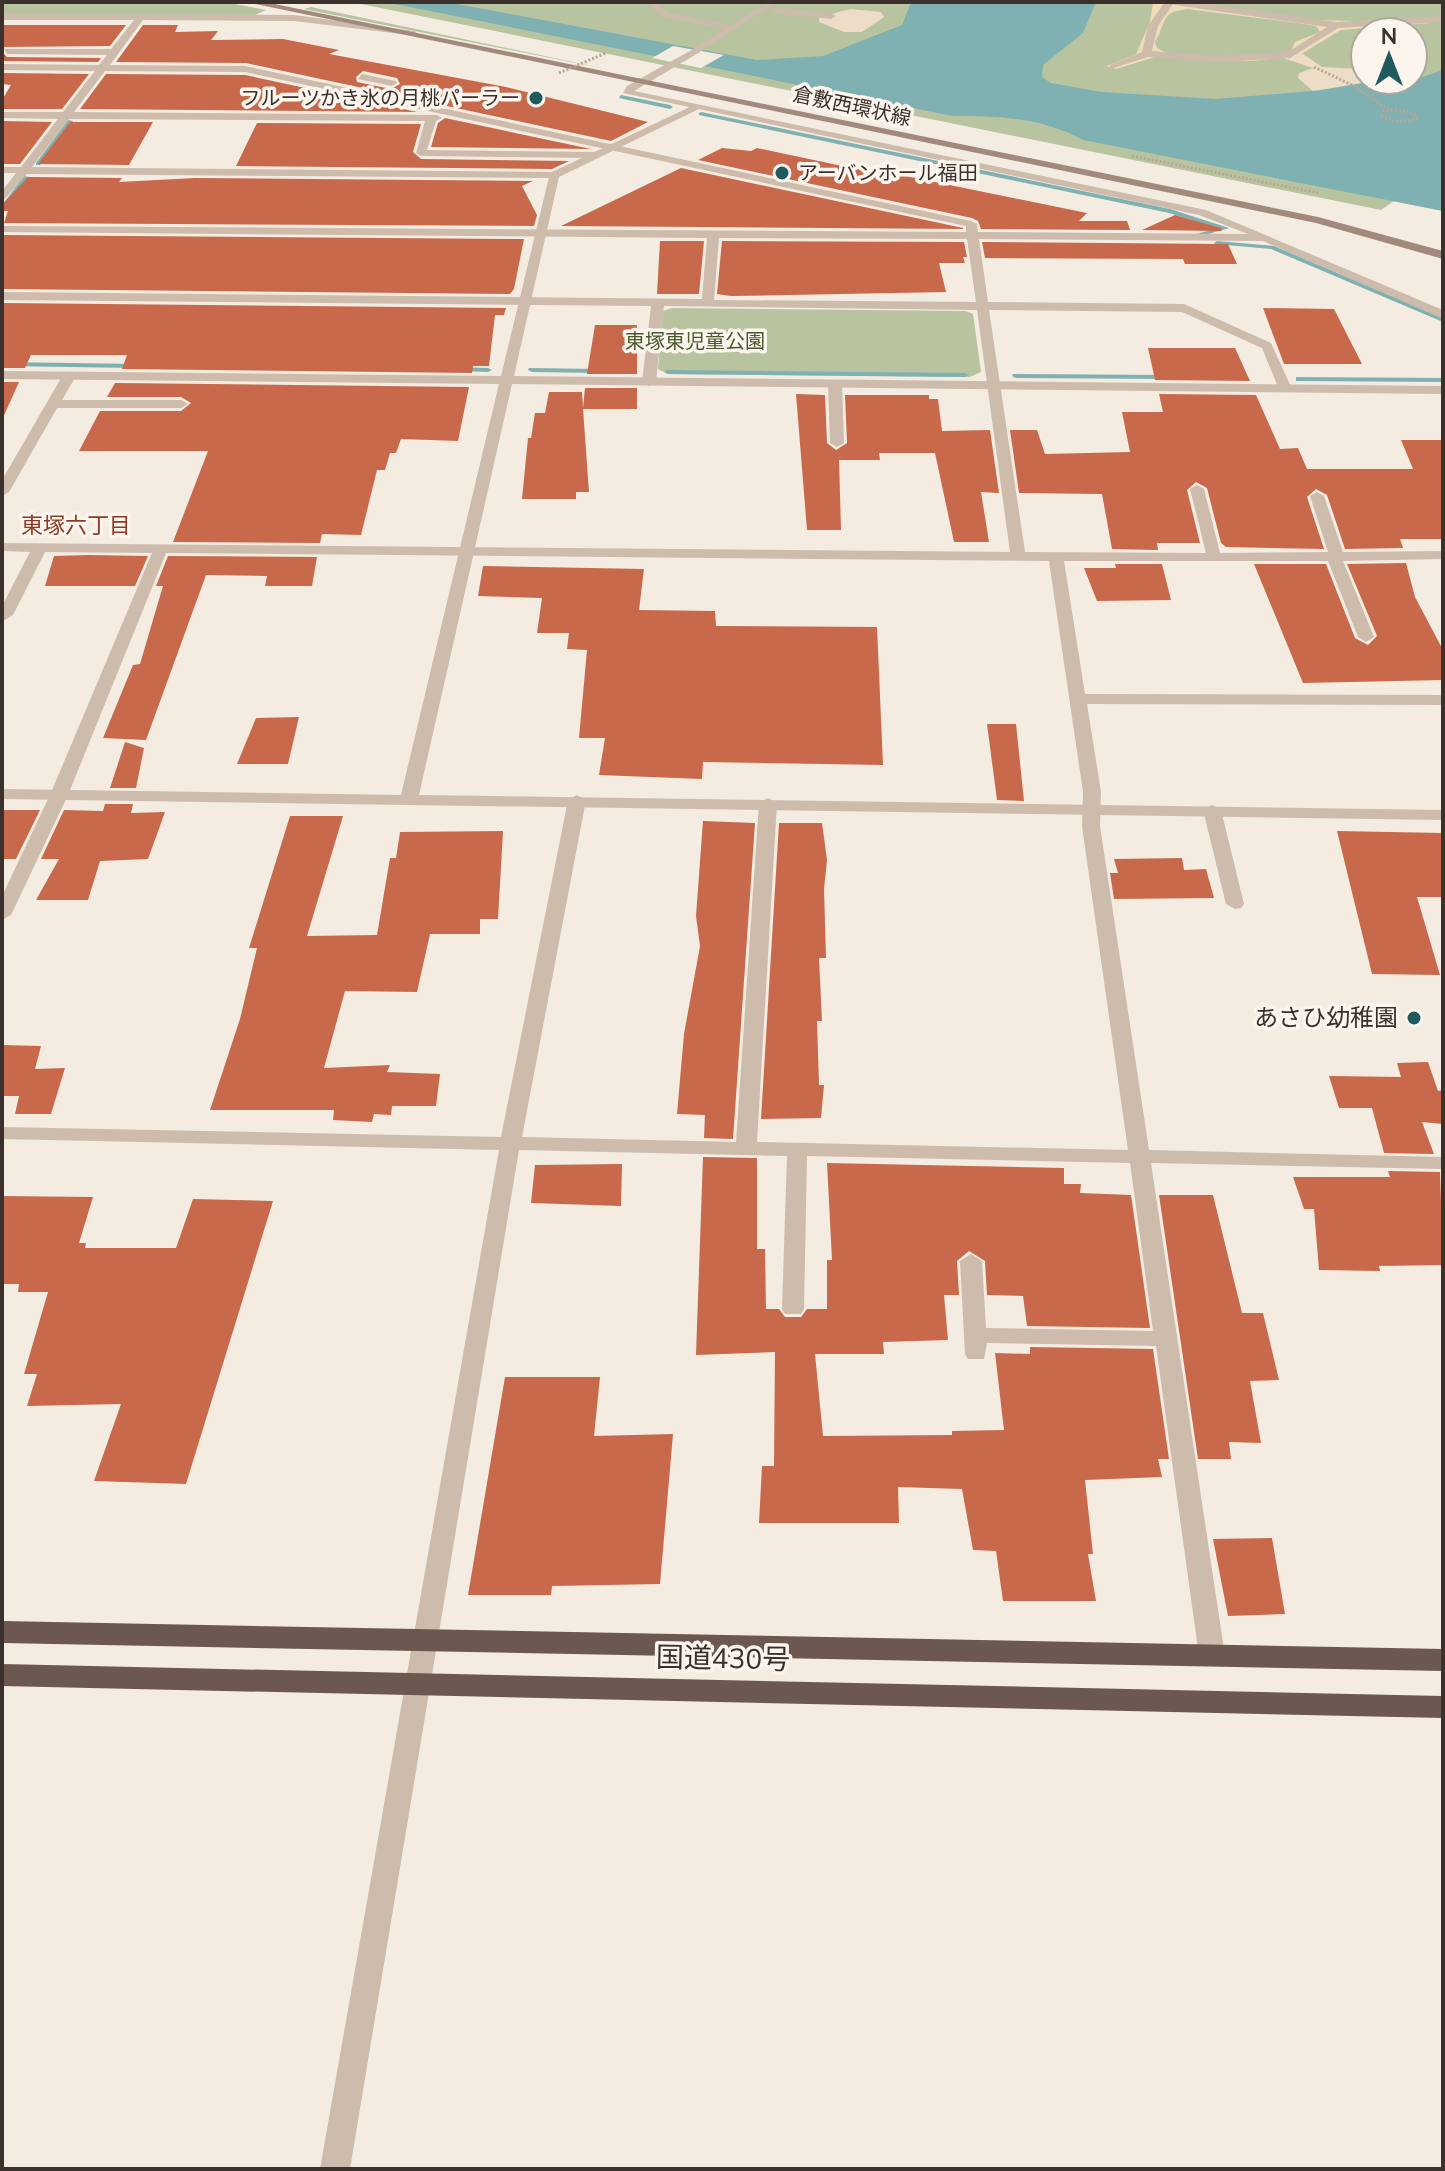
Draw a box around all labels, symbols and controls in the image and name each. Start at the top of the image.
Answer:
north arrow [1349,16,1429,96]
text: N [1381,22,1397,52]
street label: 倉敷西環状線 [790,81,913,132]
place label: フルーツかき氷の月桃パーラー [240,85,520,112]
marker: フルーツかき氷の月桃パーラー [527,89,545,107]
place label: アーバンホール福田 [798,160,978,187]
marker: アーバンホール福田 [773,164,791,182]
park label: 東塚東児童公園 [625,328,765,355]
district label: 東塚六丁目 [21,511,131,541]
place label: あさひ幼稚園 [1254,1002,1398,1034]
marker: あさひ幼稚園 [1405,1009,1423,1027]
street label: 国道430号 [655,1639,791,1679]

